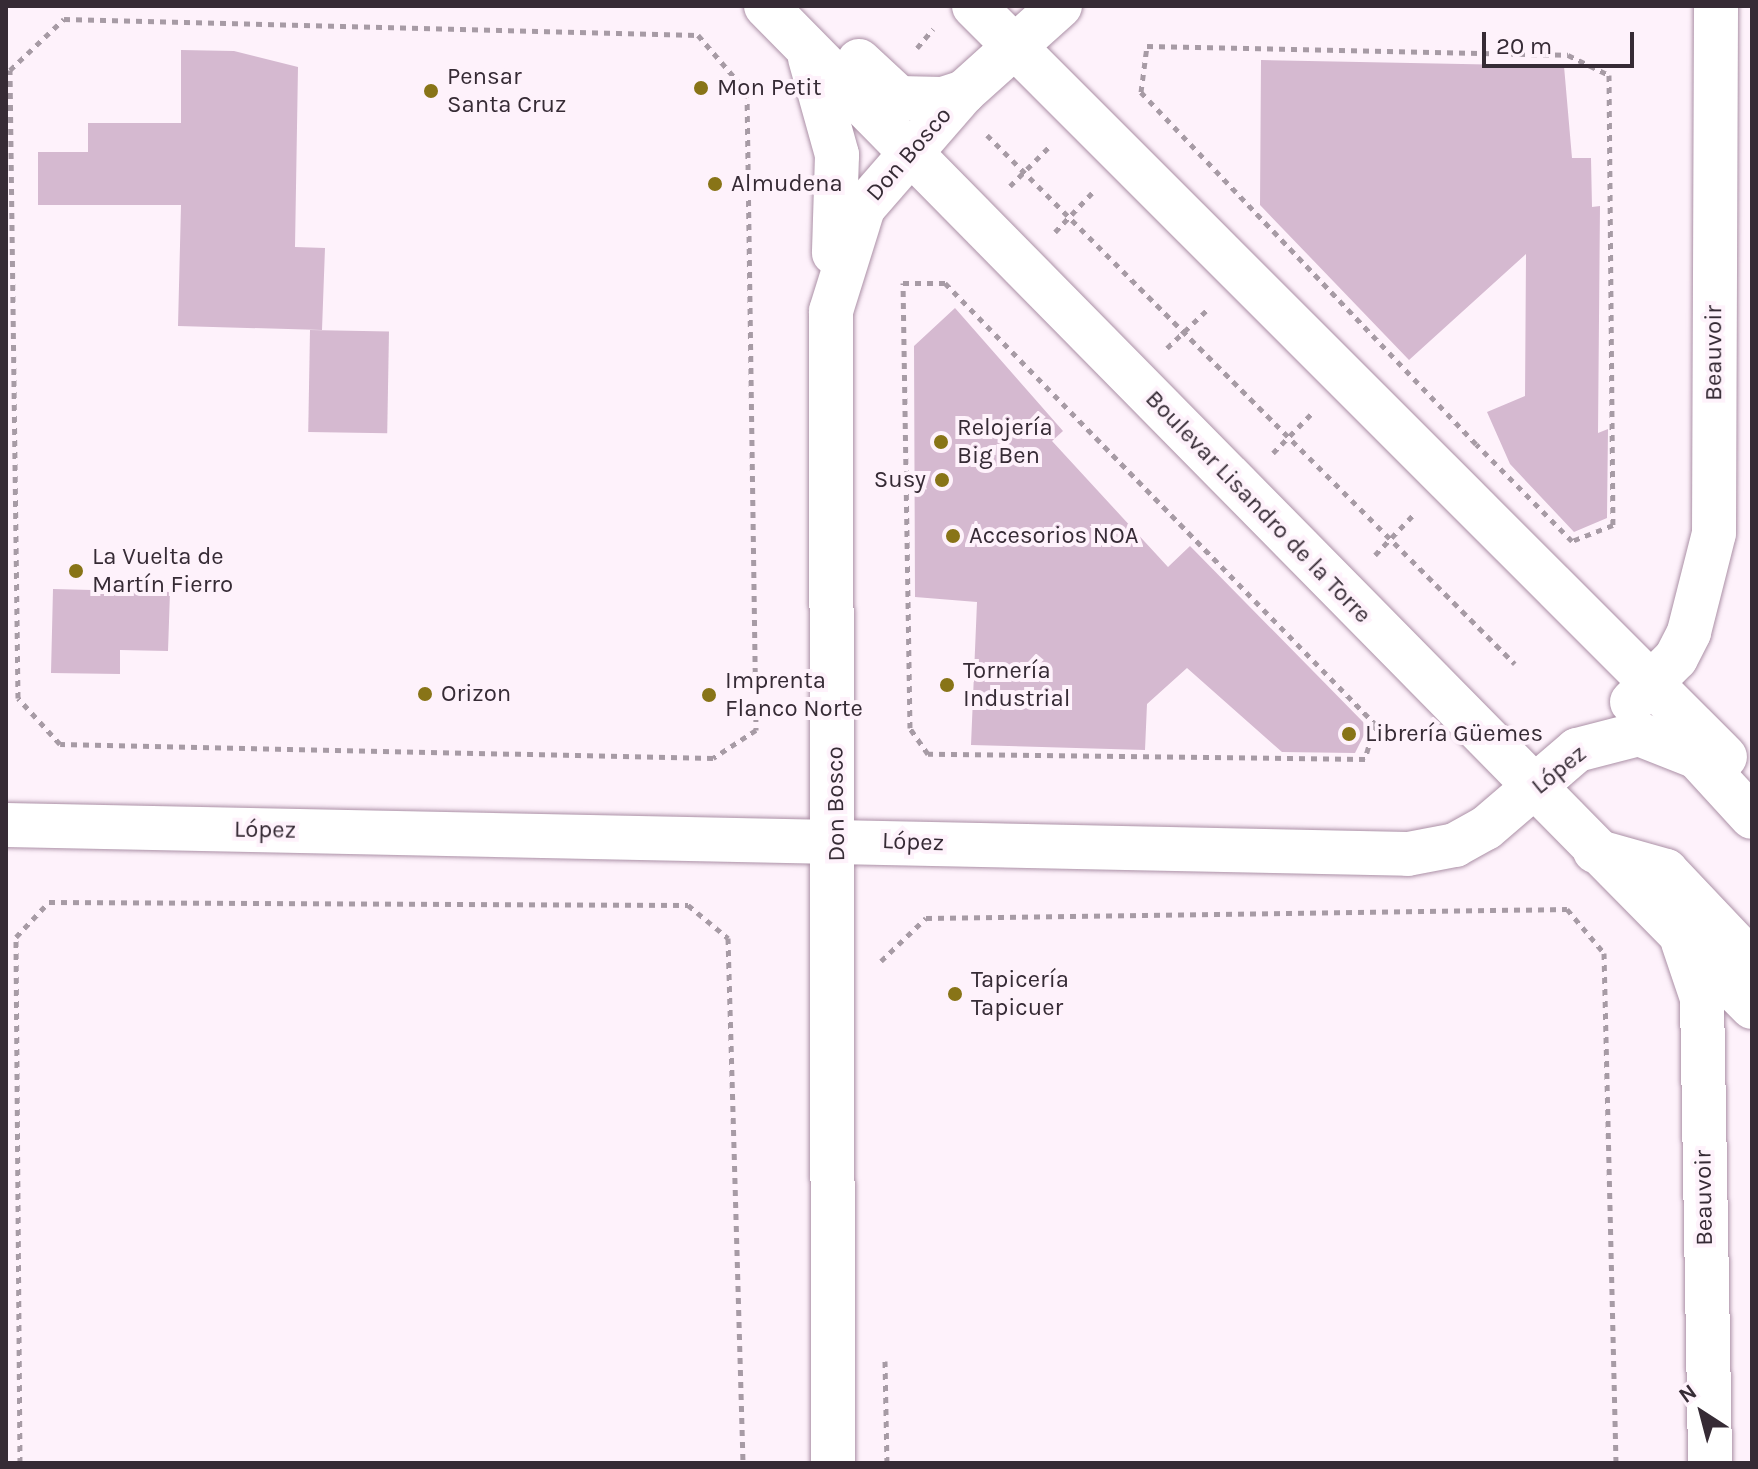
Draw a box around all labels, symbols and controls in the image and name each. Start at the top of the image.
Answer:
scale bar [1486,16,1638,66]
text: 20 m [1496,32,1552,60]
place label: Pensar Santa Cruz [447,63,566,119]
place label: Mon Petit [717,74,821,102]
marker: Mon Petit [692,79,710,97]
marker: Pensar Santa Cruz [422,82,440,100]
street label: Don Bosco [860,101,958,207]
place label: Almudena [731,170,843,198]
marker: Almudena [706,175,724,193]
street label: Beauvoir [1700,305,1728,401]
street label: Boulevar Lisandro de la Torre [1139,385,1377,629]
place label: Relojería Big Ben [957,414,1053,470]
marker: Relojería Big Ben [932,433,950,451]
place label: Susy [874,466,926,494]
marker: Susy [933,471,951,489]
place label: Accesorios NOA [969,522,1139,550]
marker: Accesorios NOA [944,527,962,545]
place label: La Vuelta de Martín Fierro [92,543,233,599]
marker: La Vuelta de Martín Fierro [67,562,85,580]
place label: Tornería Industrial [963,657,1070,713]
place label: Imprenta Flanco Norte [725,667,863,723]
marker: Tornería Industrial [938,676,956,694]
place label: Orizon [441,680,511,708]
marker: Orizon [416,685,434,703]
marker: Imprenta Flanco Norte [700,686,718,704]
place label: Librería Güemes [1365,720,1543,748]
marker: Librería Güemes [1340,725,1358,743]
street label: López [1526,739,1592,801]
street label: Don Bosco [821,746,851,862]
street label: López [234,815,296,845]
street label: López [881,827,945,857]
place label: Tapicería Tapicuer [971,966,1069,1022]
marker: Tapicería Tapicuer [946,985,964,1003]
street label: Beauvoir [1689,1150,1719,1246]
north arrow [1662,1373,1742,1453]
text: N [1674,1378,1702,1409]

